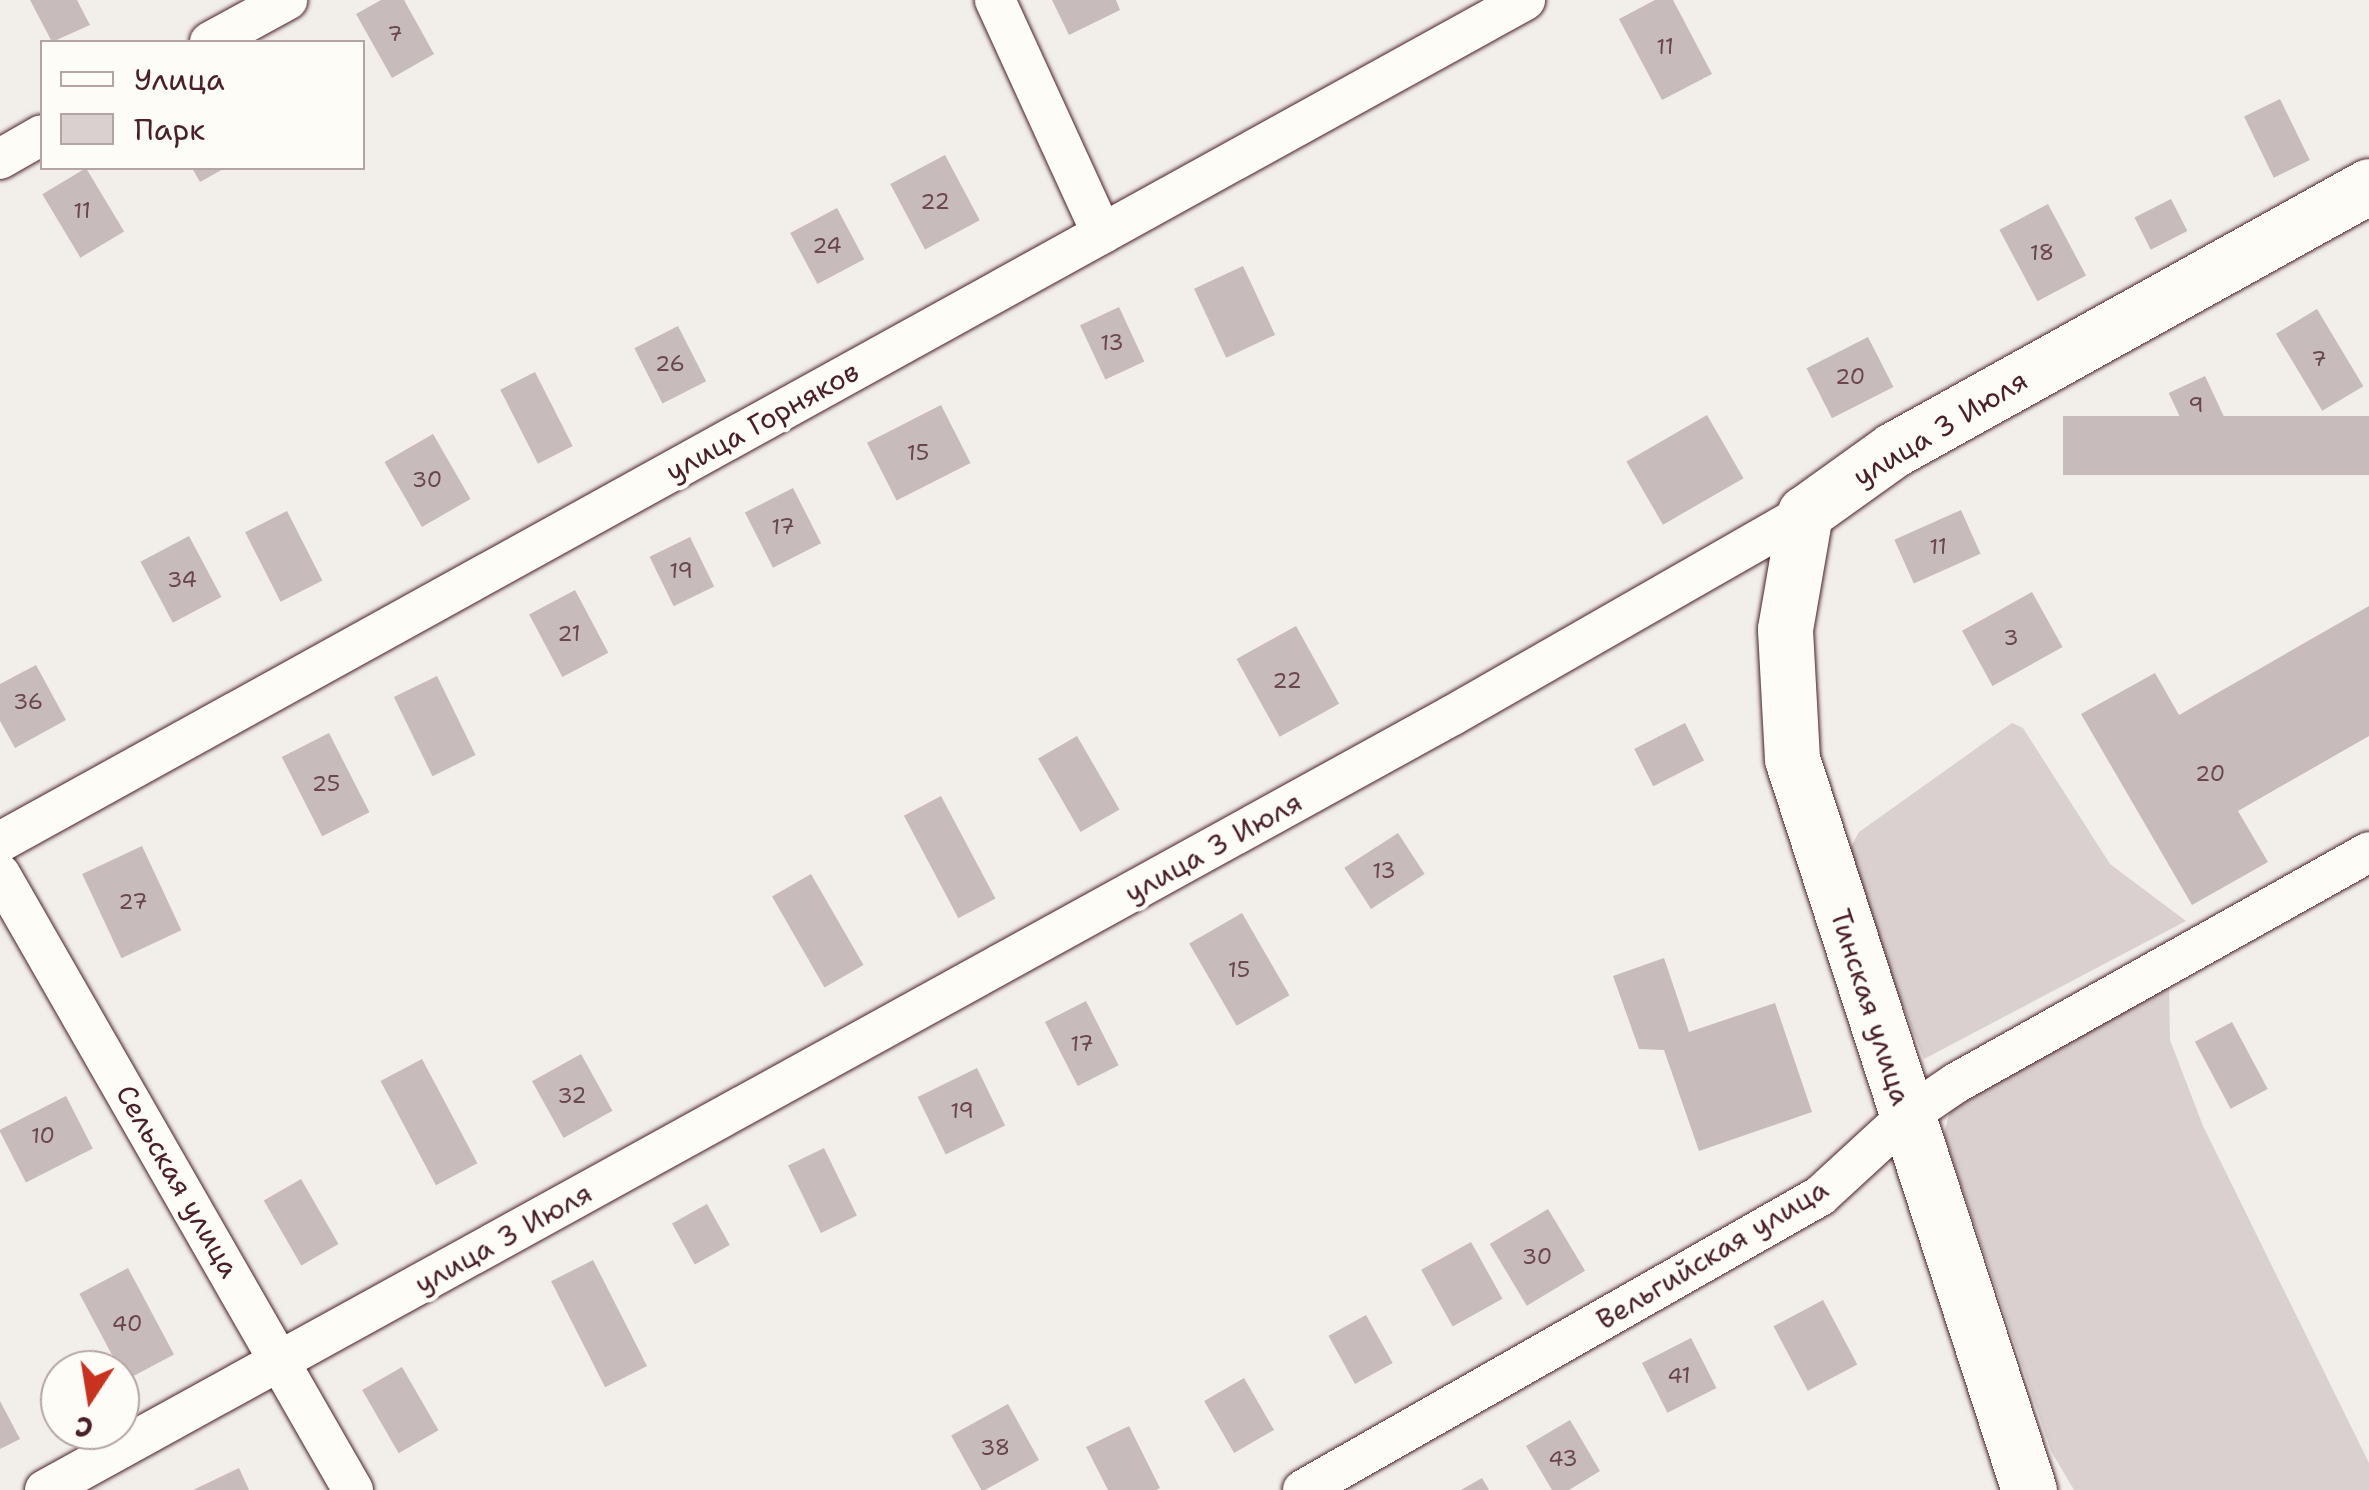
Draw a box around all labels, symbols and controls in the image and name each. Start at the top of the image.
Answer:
house number: 7 [387,21,403,47]
house number: 11 [1656,34,1674,60]
legend [40,40,365,170]
text: Улица [134,59,225,100]
text: Парк [134,109,205,150]
house number: 22 [920,189,950,215]
house number: 11 [73,198,91,224]
house number: 24 [812,233,842,259]
house number: 18 [2030,240,2054,266]
house number: 13 [1100,330,1124,356]
house number: 7 [2311,346,2327,372]
house number: 26 [655,351,685,377]
street label: улица Горняков [660,354,864,488]
street label: улица 3 Июля [1847,363,2033,493]
house number: 20 [1835,364,1865,390]
house number: 9 [2188,392,2204,418]
house number: 15 [907,440,929,466]
house number: 30 [412,467,442,493]
house number: 17 [771,514,795,540]
house number: 11 [1929,534,1947,560]
house number: 19 [669,558,693,584]
house number: 34 [167,567,197,593]
house number: 21 [557,621,581,647]
house number: 3 [2003,625,2019,651]
house number: 22 [1272,668,1302,694]
house number: 36 [13,689,43,715]
house number: 20 [2195,761,2225,787]
house number: 25 [312,771,340,797]
street label: улица 3 Июля [1119,784,1307,910]
house number: 13 [1372,858,1396,884]
house number: 27 [118,889,148,915]
street label: Тинская улица [1823,905,1919,1109]
house number: 15 [1228,957,1250,983]
house number: 17 [1070,1031,1094,1057]
street label: Сельская улица [109,1079,247,1283]
house number: 32 [557,1083,587,1109]
house number: 19 [950,1098,974,1124]
house number: 10 [31,1123,55,1149]
street label: Вельгийская улица [1590,1172,1834,1336]
street label: улица 3 Июля [409,1175,597,1301]
house number: 30 [1522,1244,1552,1270]
house number: 40 [112,1311,142,1337]
north arrow [40,1350,140,1450]
house number: 41 [1667,1363,1691,1389]
text: С [72,1407,97,1448]
house number: 38 [980,1435,1010,1461]
house number: 43 [1548,1446,1578,1472]

